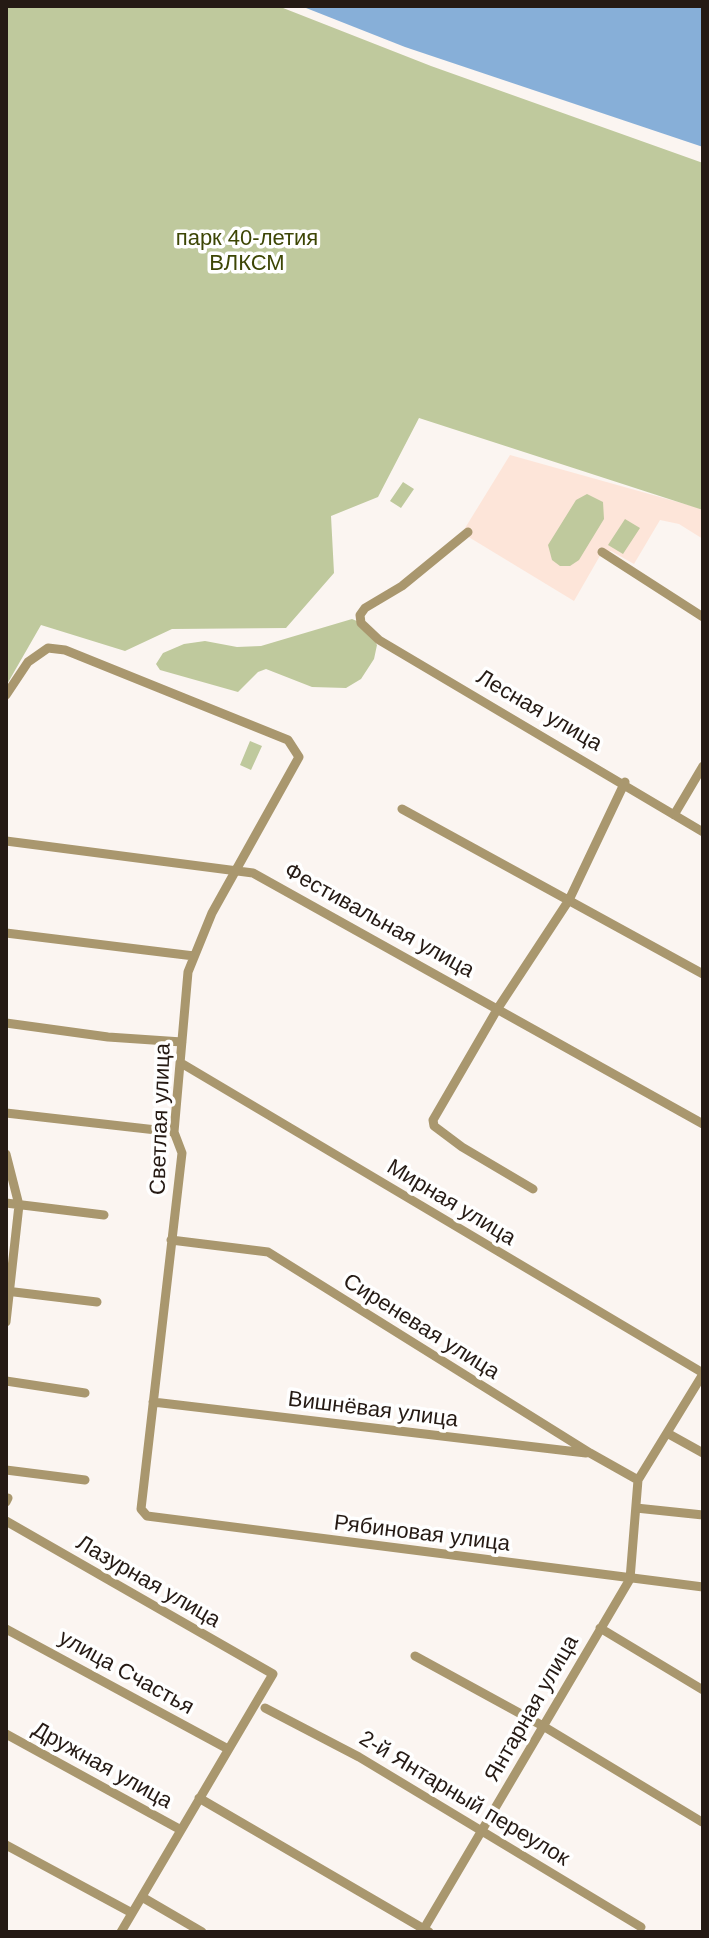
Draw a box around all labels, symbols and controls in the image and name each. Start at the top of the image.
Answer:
park label: парк 40-летия ВЛКСМ [176,226,318,278]
street label: Лесная улица [472,664,606,758]
street label: Фестивальная улица [279,858,479,984]
street label: Светлая улица [145,1043,177,1195]
street label: Мирная улица [382,1154,520,1252]
street label: Сиреневая улица [338,1268,504,1386]
street label: Вишнёвая улица [286,1386,460,1434]
street label: Рябиновая улица [332,1510,512,1558]
street label: Лазурная улица [71,1530,225,1634]
street label: улица Счастья [54,1625,198,1721]
street label: Янтарная улица [479,1631,585,1787]
street label: Дружная улица [27,1717,177,1815]
street label: 2-й Янтарный переулок [354,1726,574,1872]

